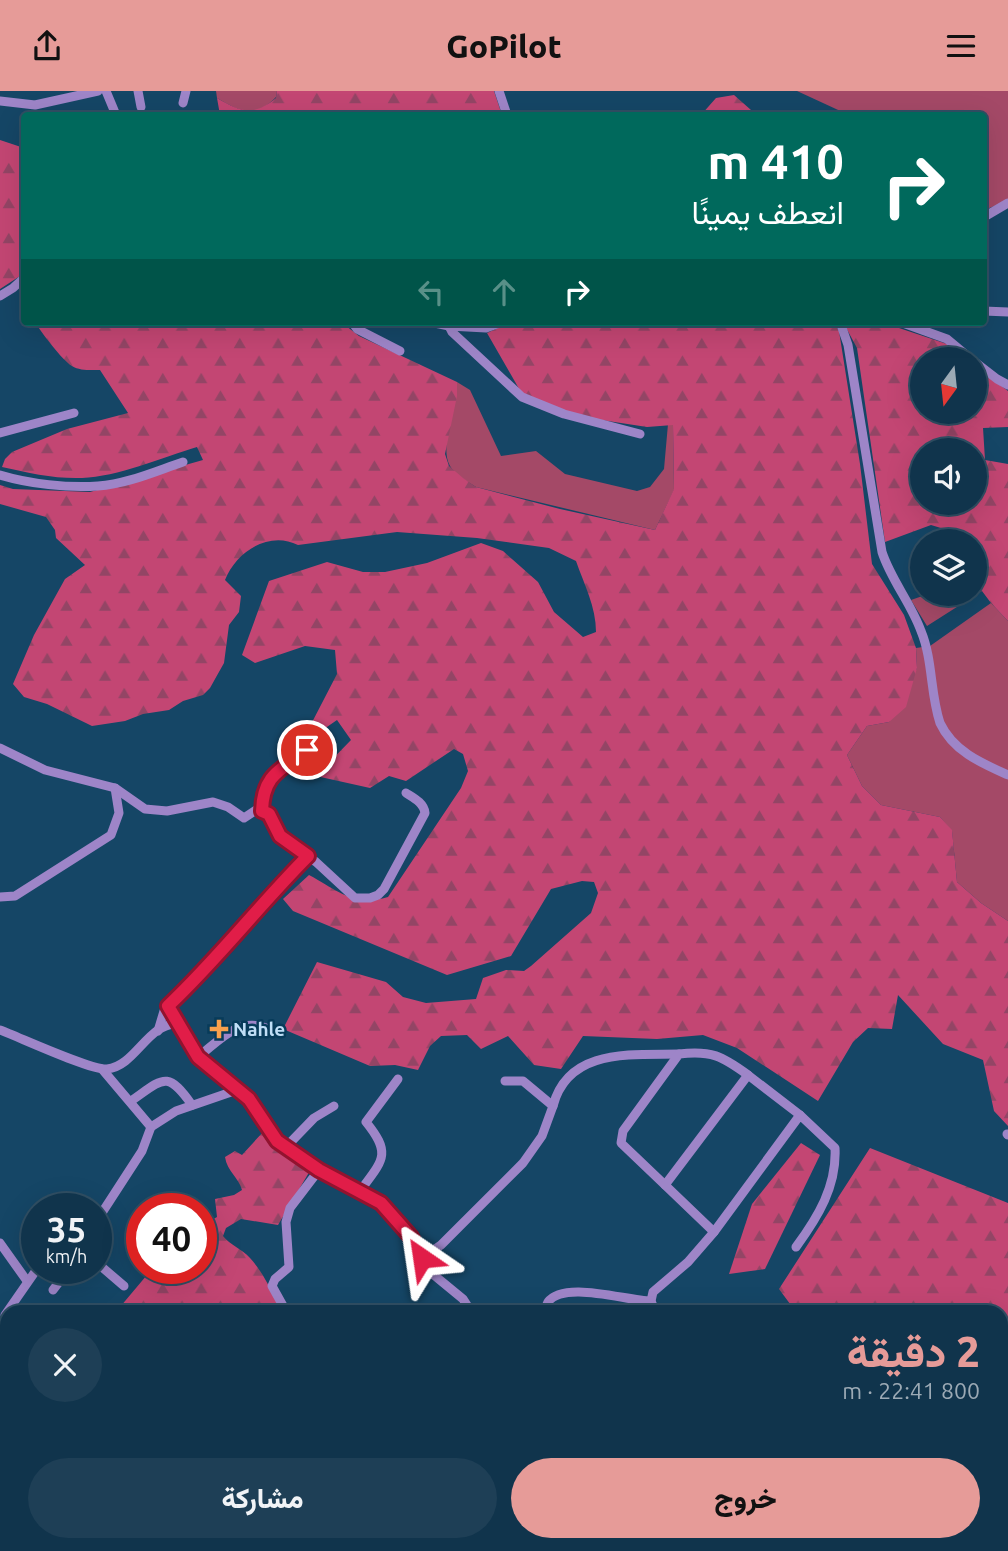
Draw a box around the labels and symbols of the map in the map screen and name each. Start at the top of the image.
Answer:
north arrow [910,347,987,423]
pin [277,720,337,780]
place label: Nahle [233,1018,285,1040]
marker: Nahle [211,1021,227,1037]
speed limit sign: 40 [126,1193,217,1284]
position arrow [385,1221,459,1295]

